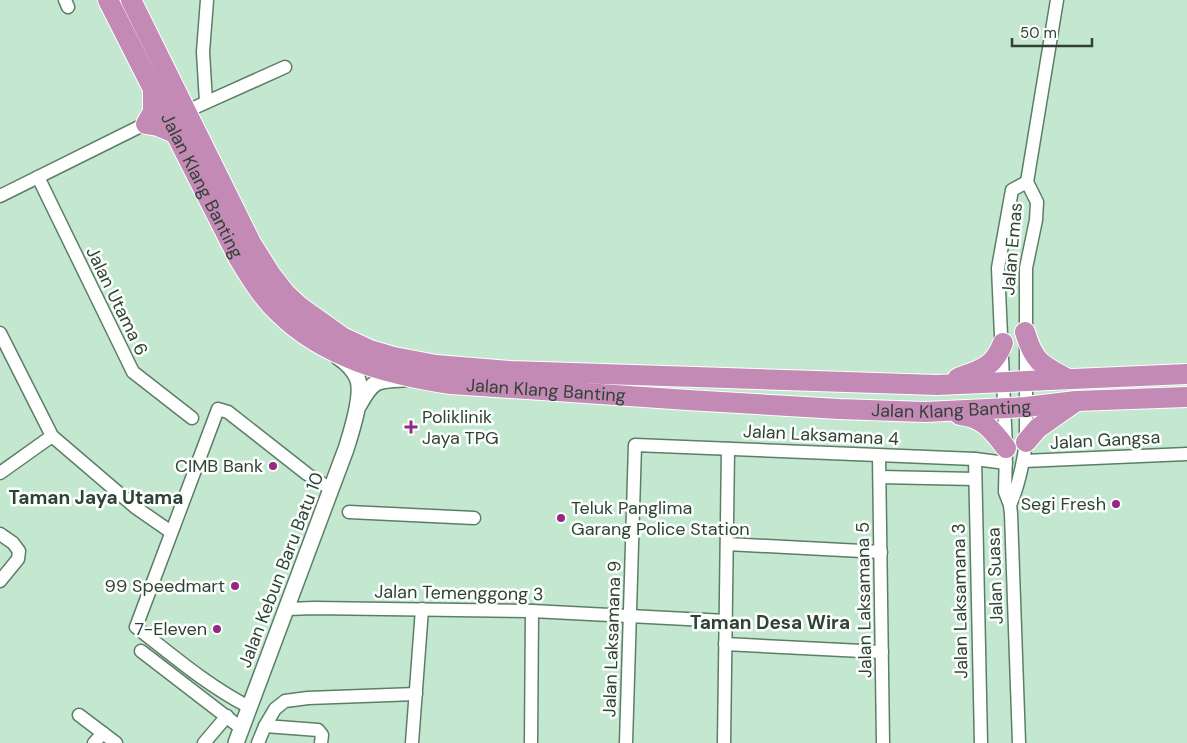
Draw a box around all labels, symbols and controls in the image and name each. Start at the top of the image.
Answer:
scale bar [1012,15,1092,47]
text: 50 m [1020,23,1057,43]
street label: Jalan Klang Banting [155,109,249,262]
street label: Jalan Emas [996,202,1028,296]
street label: Jalan Utama 6 [80,243,154,359]
street label: Jalan Klang Banting [465,373,627,408]
street label: Jalan Klang Banting [871,394,1033,424]
place label: Poliklinik Jaya TPG [422,405,499,450]
street label: Jalan Laksamana 4 [742,419,900,451]
marker: Poliklinik Jaya TPG [404,420,418,434]
street label: Jalan Gangsa [1049,425,1161,455]
place label: CIMB Bank [175,454,263,478]
marker: CIMB Bank [267,460,279,472]
street label: Jalan Kebun Baru Batu 10 [233,469,329,671]
district label: Taman Jaya Utama [9,485,183,510]
place label: Segi Fresh [1021,492,1106,516]
place label: Teluk Panglima Garang Police Station [571,496,750,541]
marker: Segi Fresh [1110,498,1122,510]
marker: Teluk Panglima Garang Police Station [555,512,567,524]
street label: Jalan Laksamana 5 [851,522,877,678]
street label: Jalan Laksamana 3 [947,523,973,679]
street label: Jalan Suasa [981,527,1009,625]
street label: Jalan Laksamana 9 [597,560,627,718]
place label: 99 Speedmart [105,574,225,598]
marker: 99 Speedmart [229,580,241,592]
street label: Jalan Temenggong 3 [374,580,544,606]
district label: Taman Desa Wira [690,610,850,635]
place label: 7-Eleven [135,617,207,641]
marker: 7-Eleven [211,623,223,635]

